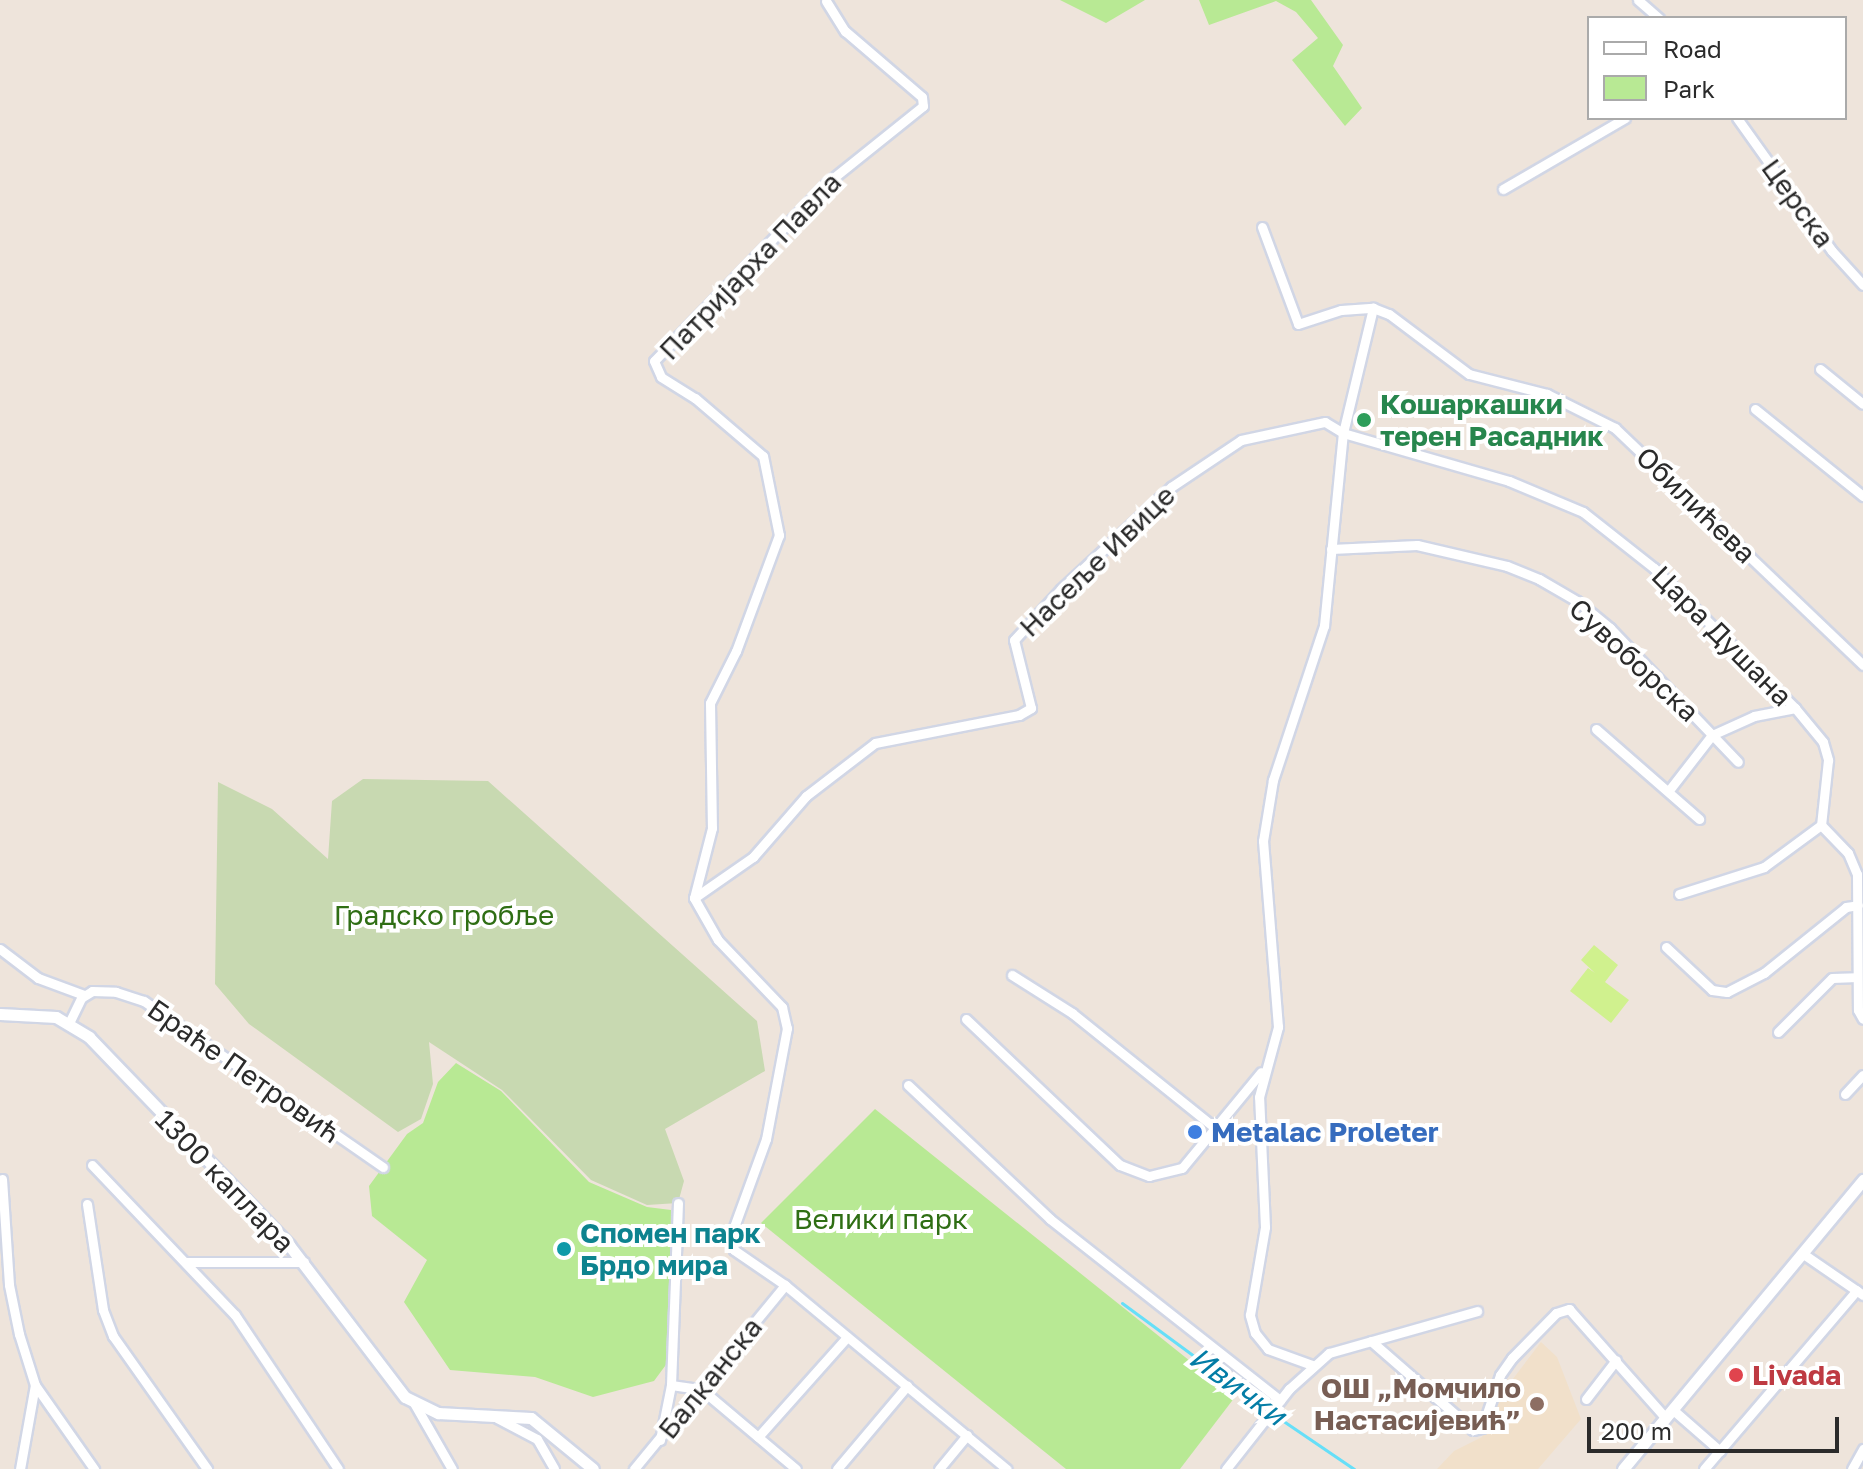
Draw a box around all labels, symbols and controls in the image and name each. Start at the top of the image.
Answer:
legend [1587,16,1847,120]
text: Road [1663,34,1722,63]
text: Park [1663,74,1715,103]
street label: Церска [1755,152,1841,254]
street label: Патријарха Павла [652,165,848,367]
place label: Кошаркашки терен Расадник [1380,387,1603,453]
marker: Кошаркашки терен Расадник [1355,411,1373,429]
street label: Обилићева [1629,440,1763,570]
street label: Насеље Ивице [1012,478,1182,644]
street label: Цара Душана [1645,559,1799,713]
street label: Сувоборска [1562,591,1706,729]
park label: Градско гробље [334,898,554,932]
street label: Браће Петровић [141,992,347,1150]
street label: 1300 каплара [149,1103,301,1259]
place label: Metalac Proleter [1211,1115,1439,1149]
marker: Metalac Proleter [1186,1123,1204,1141]
park label: Велики парк [794,1202,968,1236]
place label: Спомен парк Брдо мира [580,1216,761,1282]
marker: Спомен парк Брдо мира [555,1240,573,1258]
street label: Балканска [651,1311,769,1445]
water label: Ивички [1183,1339,1293,1433]
place label: Livada [1752,1358,1841,1392]
marker: Livada [1727,1366,1745,1384]
place label: ОШ „Момчило Настасијевић” [1314,1371,1521,1437]
marker: ОШ „Момчило Настасијевић” [1528,1395,1546,1413]
scale bar [1591,1401,1843,1451]
text: 200 m [1601,1416,1672,1445]

